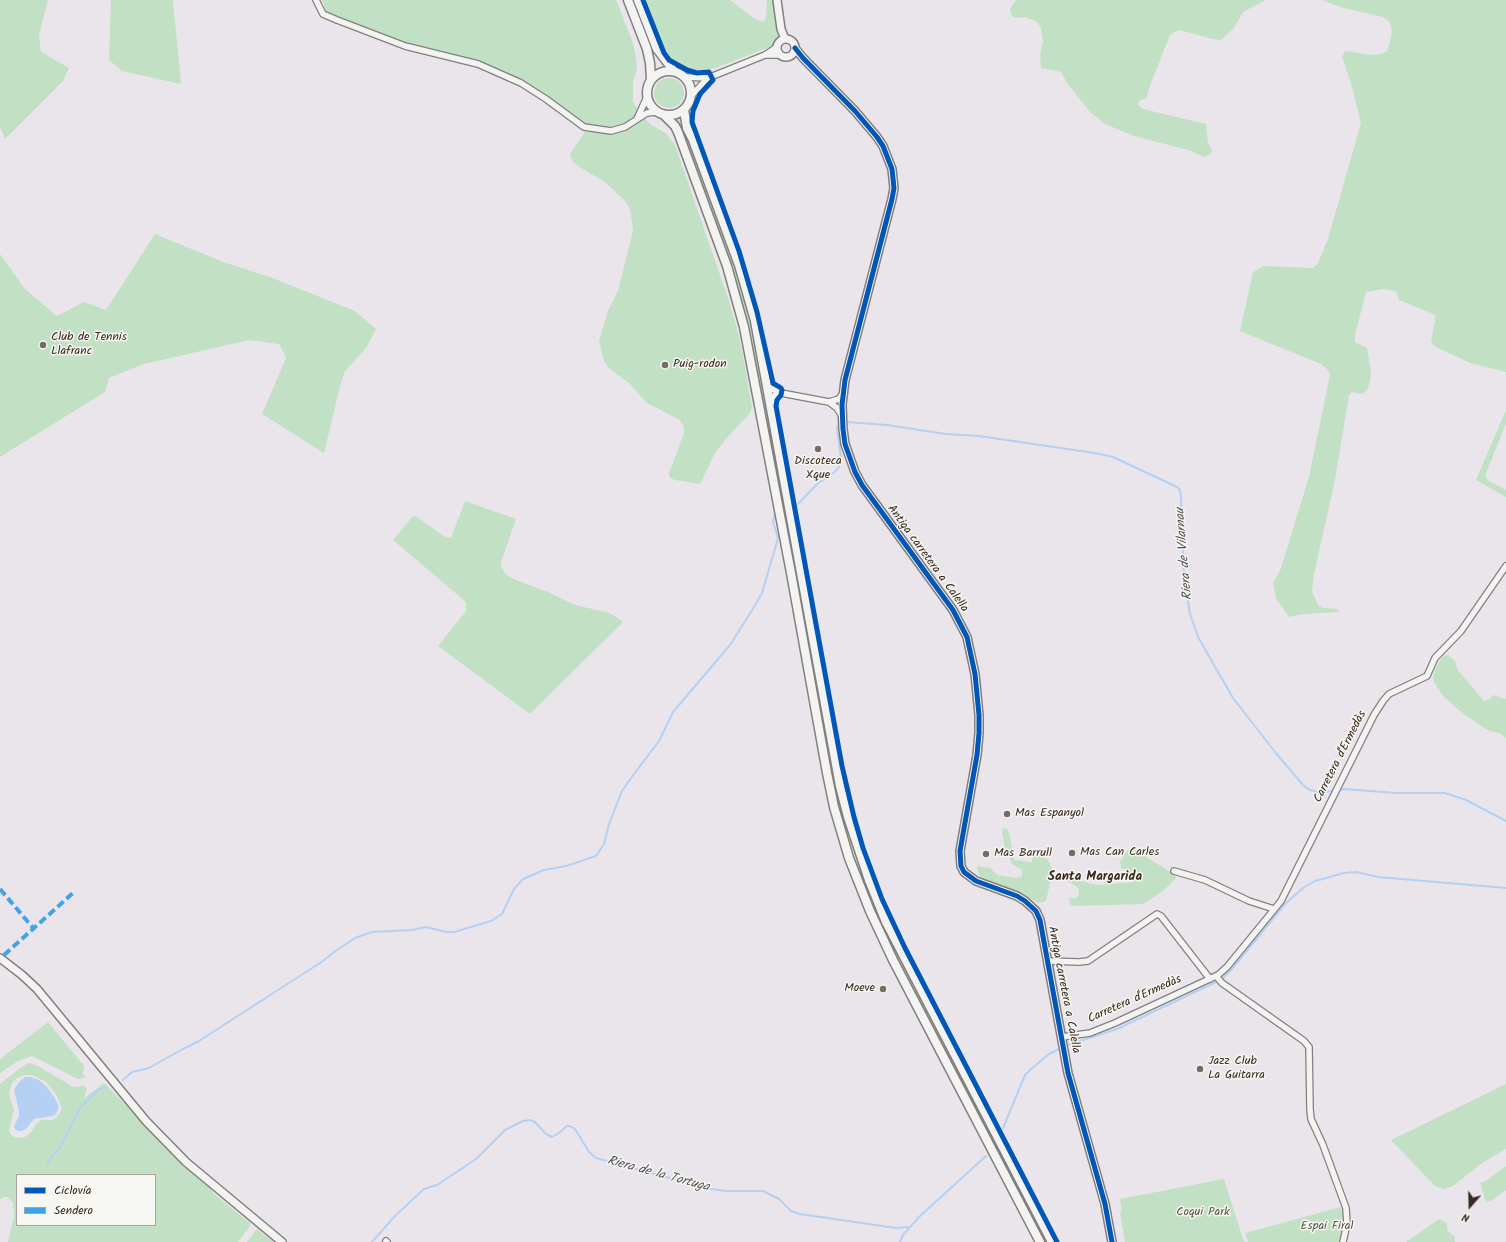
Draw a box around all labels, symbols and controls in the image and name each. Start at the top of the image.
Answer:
place label: Club de Tennis Llafranc [51,331,127,359]
marker: Club de Tennis Llafranc [38,340,48,350]
place label: Puig-rodon [673,358,727,372]
marker: Puig-rodon [660,360,670,370]
marker: Discoteca Xque [813,444,823,454]
place label: Discoteca Xque [794,455,842,483]
street label: Antiga carretera a Calella [883,503,971,615]
water label: Riera de Vilarnau [1173,507,1197,601]
street label: Carretera d'Ermedàs [1312,709,1370,805]
place label: Mas Espanyol [1015,807,1084,821]
marker: Mas Espanyol [1002,809,1012,819]
place label: Mas Can Carles [1080,846,1159,860]
place label: Mas Barrull [994,847,1052,861]
marker: Mas Can Carles [1067,848,1077,858]
marker: Mas Barrull [981,849,991,859]
district label: Santa Margarida [1048,870,1142,886]
street label: Antiga carretera a Calella [1044,925,1082,1055]
street label: Carretera d'Ermedàs [1086,973,1184,1027]
place label: Moeve [844,982,875,996]
marker: Moeve [878,984,888,994]
place label: Jazz Club La Guitarra [1208,1055,1265,1083]
marker: Jazz Club La Guitarra [1195,1064,1205,1074]
water label: Riera de la Tortuga [605,1154,711,1196]
legend [16,1174,156,1226]
text: Ciclovía [54,1181,91,1200]
north arrow [1450,1186,1490,1226]
text: Sendero [54,1201,93,1220]
park label: Coqui Park [1176,1206,1230,1220]
text: N [1460,1208,1472,1227]
park label: Espai Firal [1301,1220,1353,1234]

